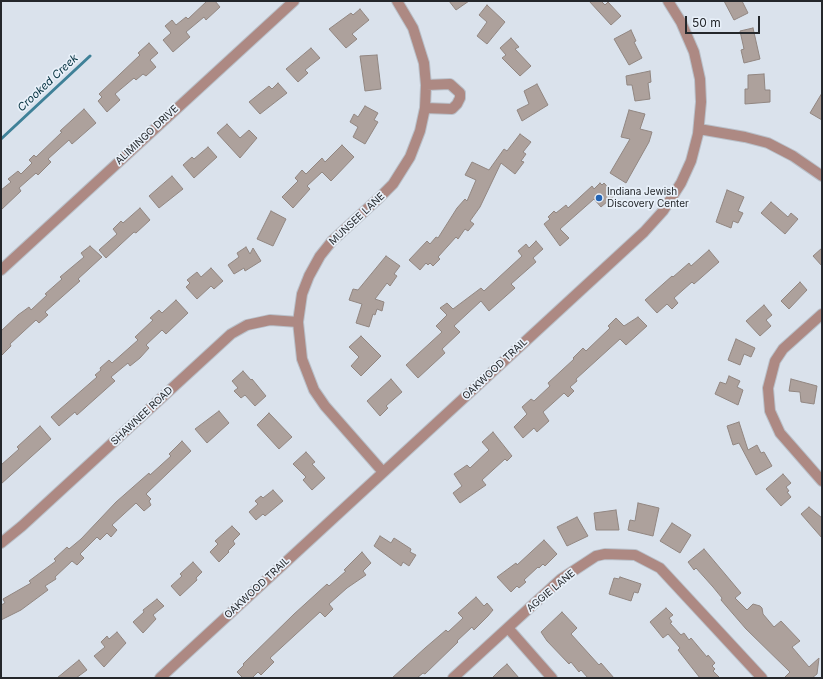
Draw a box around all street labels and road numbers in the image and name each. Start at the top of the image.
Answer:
street label: ALIMINGO DRIVE [113,103,181,167]
street label: MUNSEE LANE [327,190,387,248]
street label: OAKWOOD TRAIL [460,336,530,402]
street label: SHAWNEE ROAD [109,384,175,448]
street label: OAKWOOD TRAIL [222,555,292,621]
street label: AGGIE LANE [525,567,577,615]

